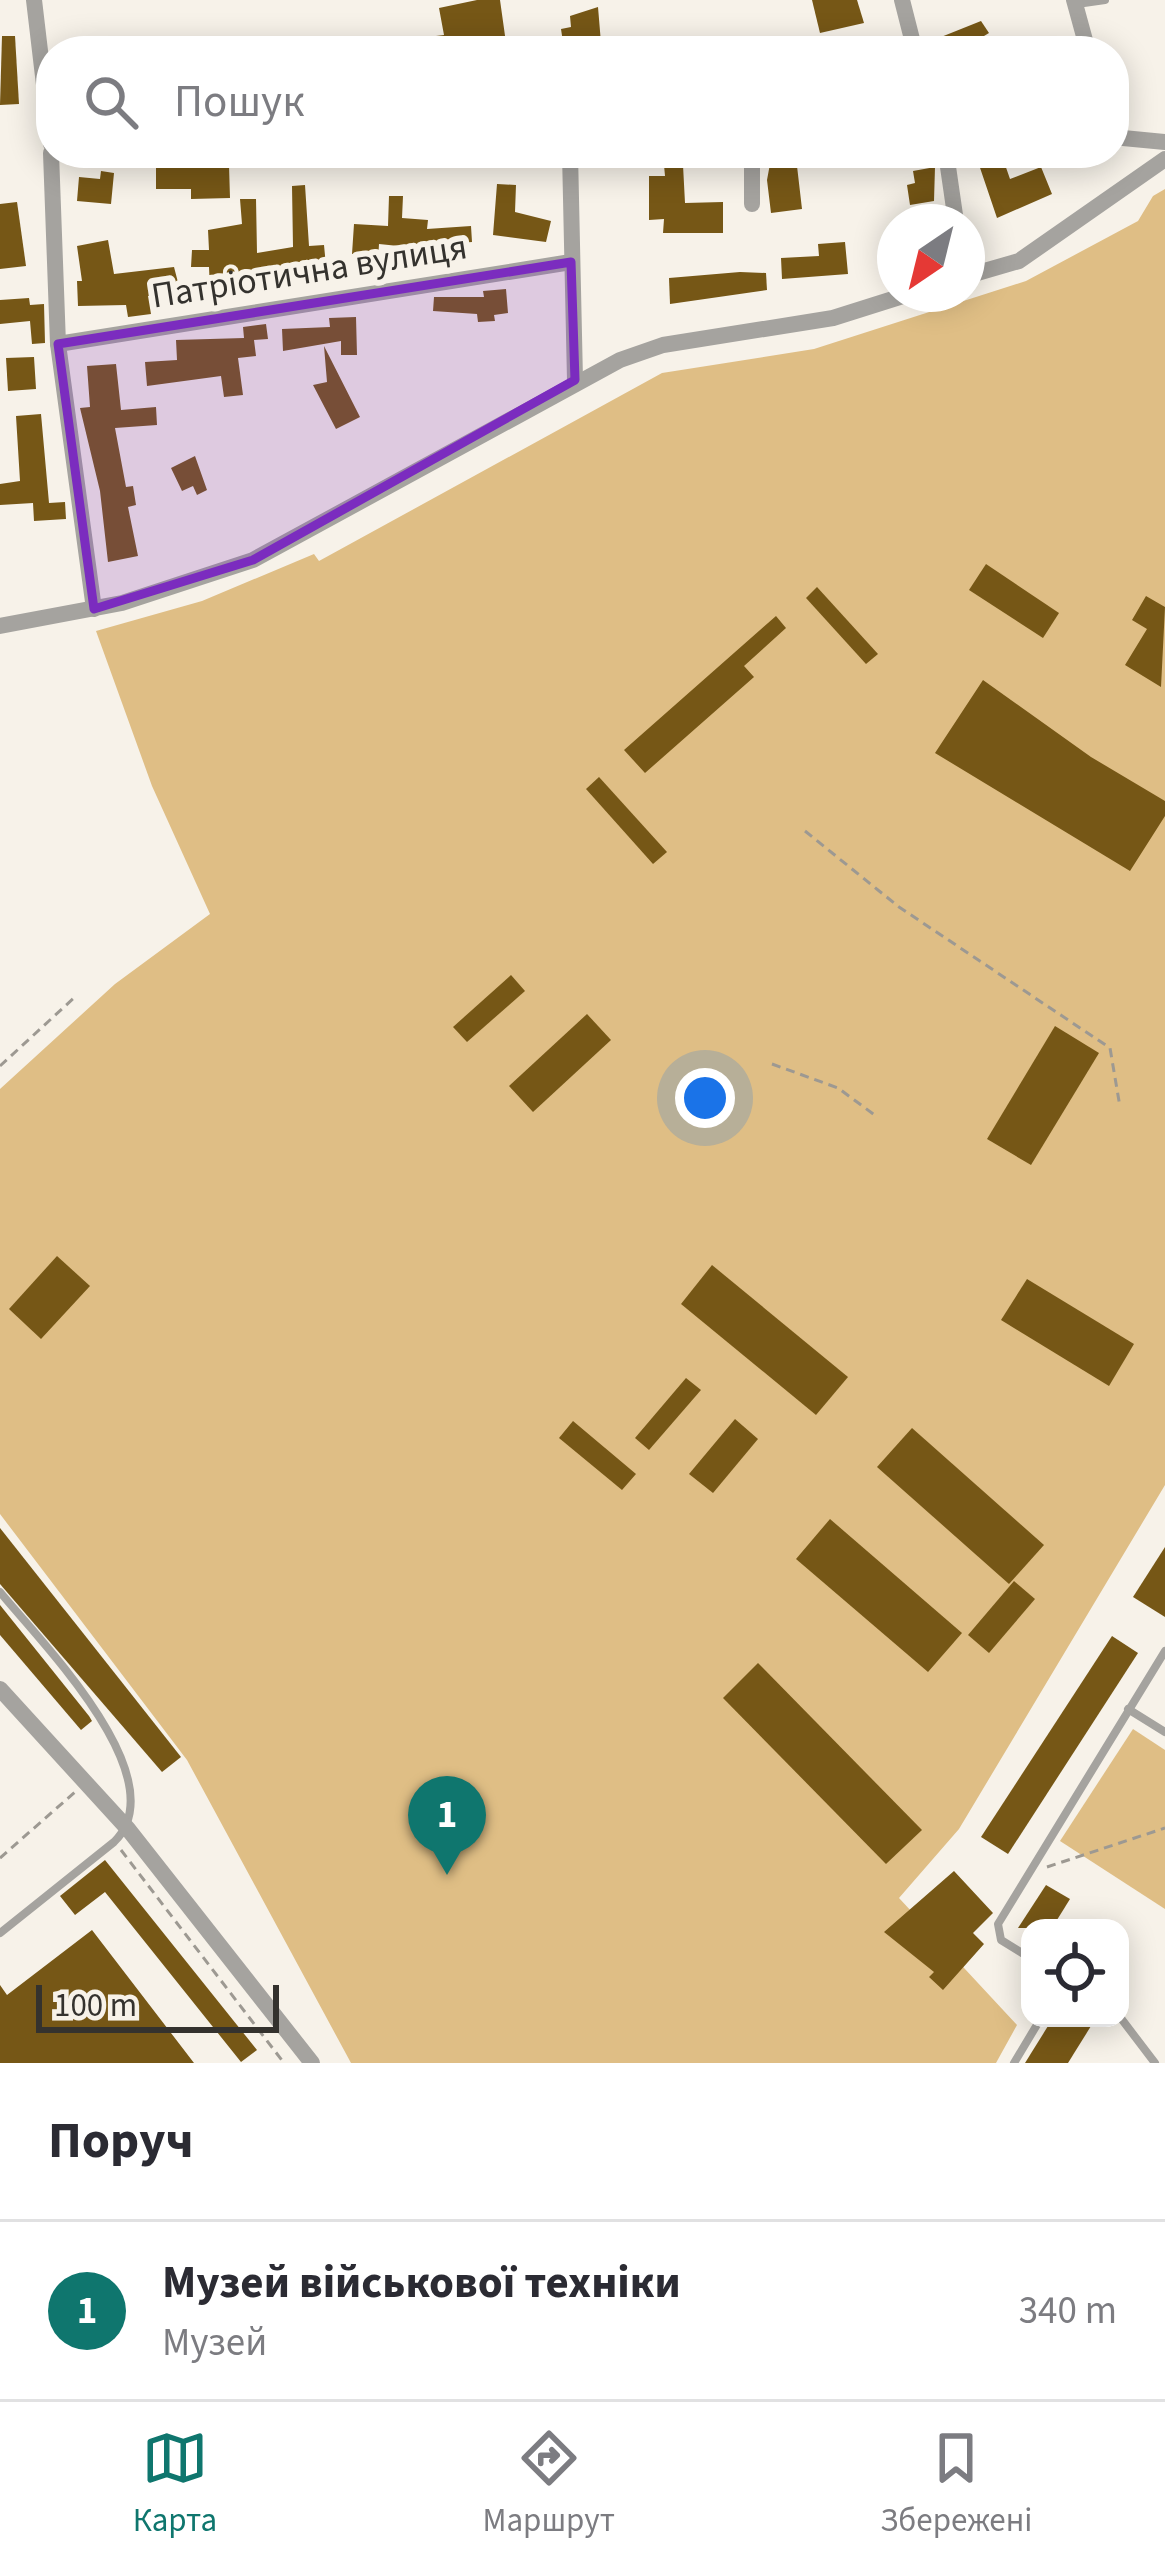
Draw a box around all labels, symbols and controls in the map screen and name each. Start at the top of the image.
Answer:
search box [36,36,1129,168]
icon: search [78,69,144,135]
text: Пошук [174,70,304,134]
north arrow [877,204,985,312]
street label: Патріотична вулиця [148,221,471,322]
your location [675,1068,735,1128]
pin: 1 [408,1776,486,1875]
map controls [1021,1919,1129,2027]
button: locate [1021,1919,1129,2027]
scale bar [36,1979,279,2032]
text: 100 m [54,1982,137,2029]
text: Поруч [48,2105,194,2177]
text: Музей військової техніки [162,2251,681,2315]
text: 1 [77,2283,97,2339]
text: 340 m [1019,2283,1117,2339]
text: Музей [162,2315,267,2371]
tab: Карта [133,2425,217,2544]
tab: Маршрут [482,2425,615,2544]
tab: Збережені [880,2425,1032,2544]

